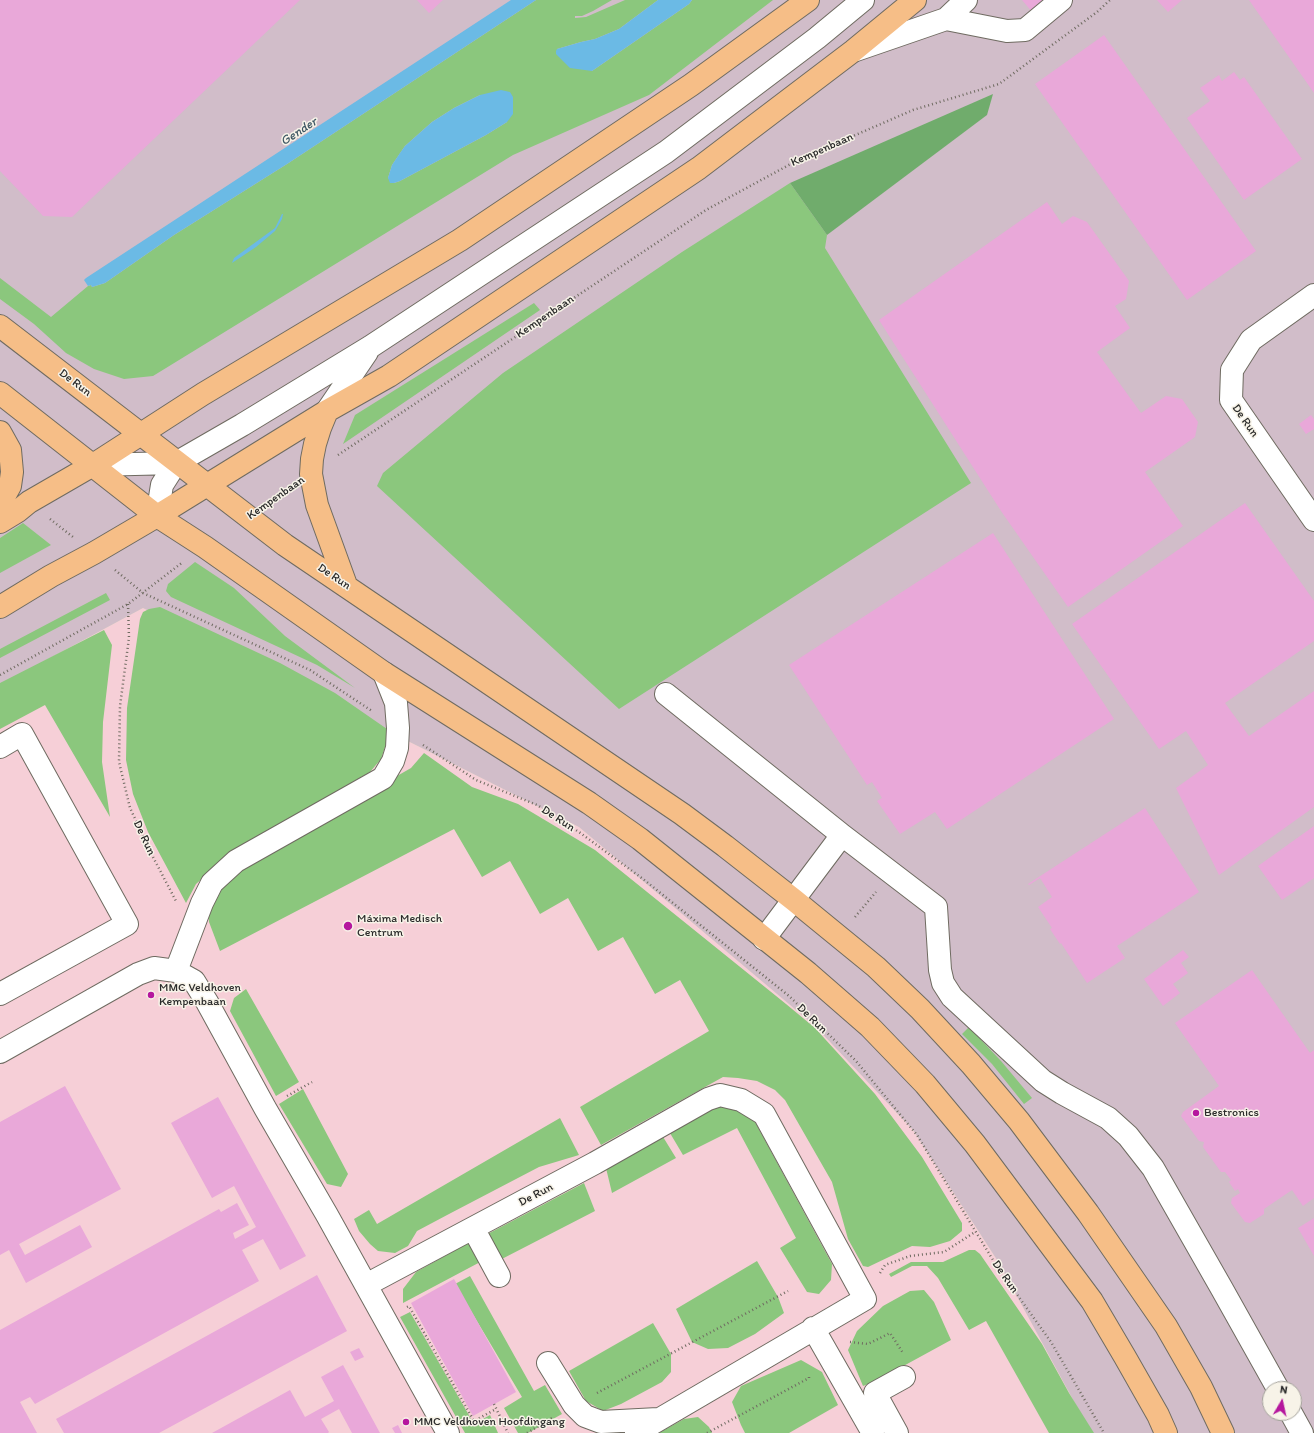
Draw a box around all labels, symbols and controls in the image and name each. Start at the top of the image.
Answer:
water label: Gender [278,114,320,150]
street label: Kempenbaan [788,130,856,170]
street label: Kempenbaan [513,292,577,342]
street label: De Run [56,366,94,400]
street label: De Run [1228,402,1262,440]
street label: Kempenbaan [244,473,308,523]
street label: De Run [315,561,353,593]
street label: De Run [539,803,577,835]
street label: De Run [130,818,158,858]
place label: Máxima Medisch Centrum [357,912,442,940]
marker: Máxima Medisch Centrum [342,920,354,932]
place label: MMC Veldhoven Kempenbaan [159,981,241,1009]
marker: MMC Veldhoven Kempenbaan [146,990,156,1000]
street label: De Run [794,1001,830,1037]
place label: Bestronics [1204,1106,1259,1120]
marker: Bestronics [1191,1108,1201,1118]
street label: De Run [516,1180,556,1210]
street label: De Run [988,1258,1022,1296]
north arrow [1262,1381,1302,1421]
text: N [1279,1383,1288,1397]
place label: MMC Veldhoven Hoofdingang [414,1415,565,1429]
marker: MMC Veldhoven Hoofdingang [401,1417,411,1427]

